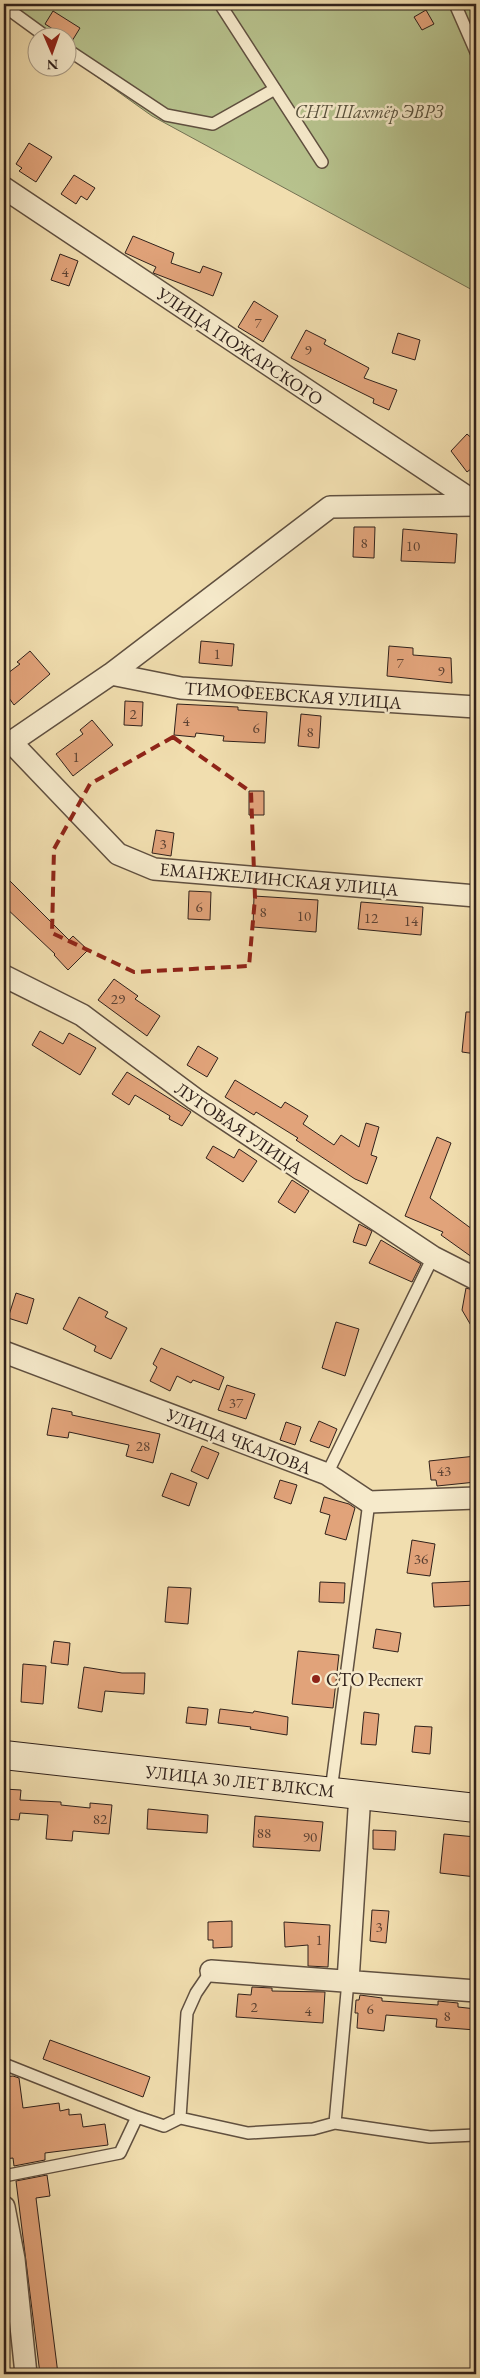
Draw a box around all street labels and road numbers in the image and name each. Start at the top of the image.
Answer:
street label: УЛИЦА ПОЖАРСКОГО [152,281,328,410]
street label: ТИМОФЕЕВСКАЯ УЛИЦА [184,676,403,714]
street label: ЕМАНЖЕЛИНСКАЯ УЛИЦА [159,857,400,901]
street label: ЛУГОВАЯ УЛИЦА [171,1077,308,1180]
street label: УЛИЦА ЧКАЛОВА [162,1402,315,1479]
street label: УЛИЦА 30 ЛЕТ ВЛКСМ [143,1760,336,1802]

